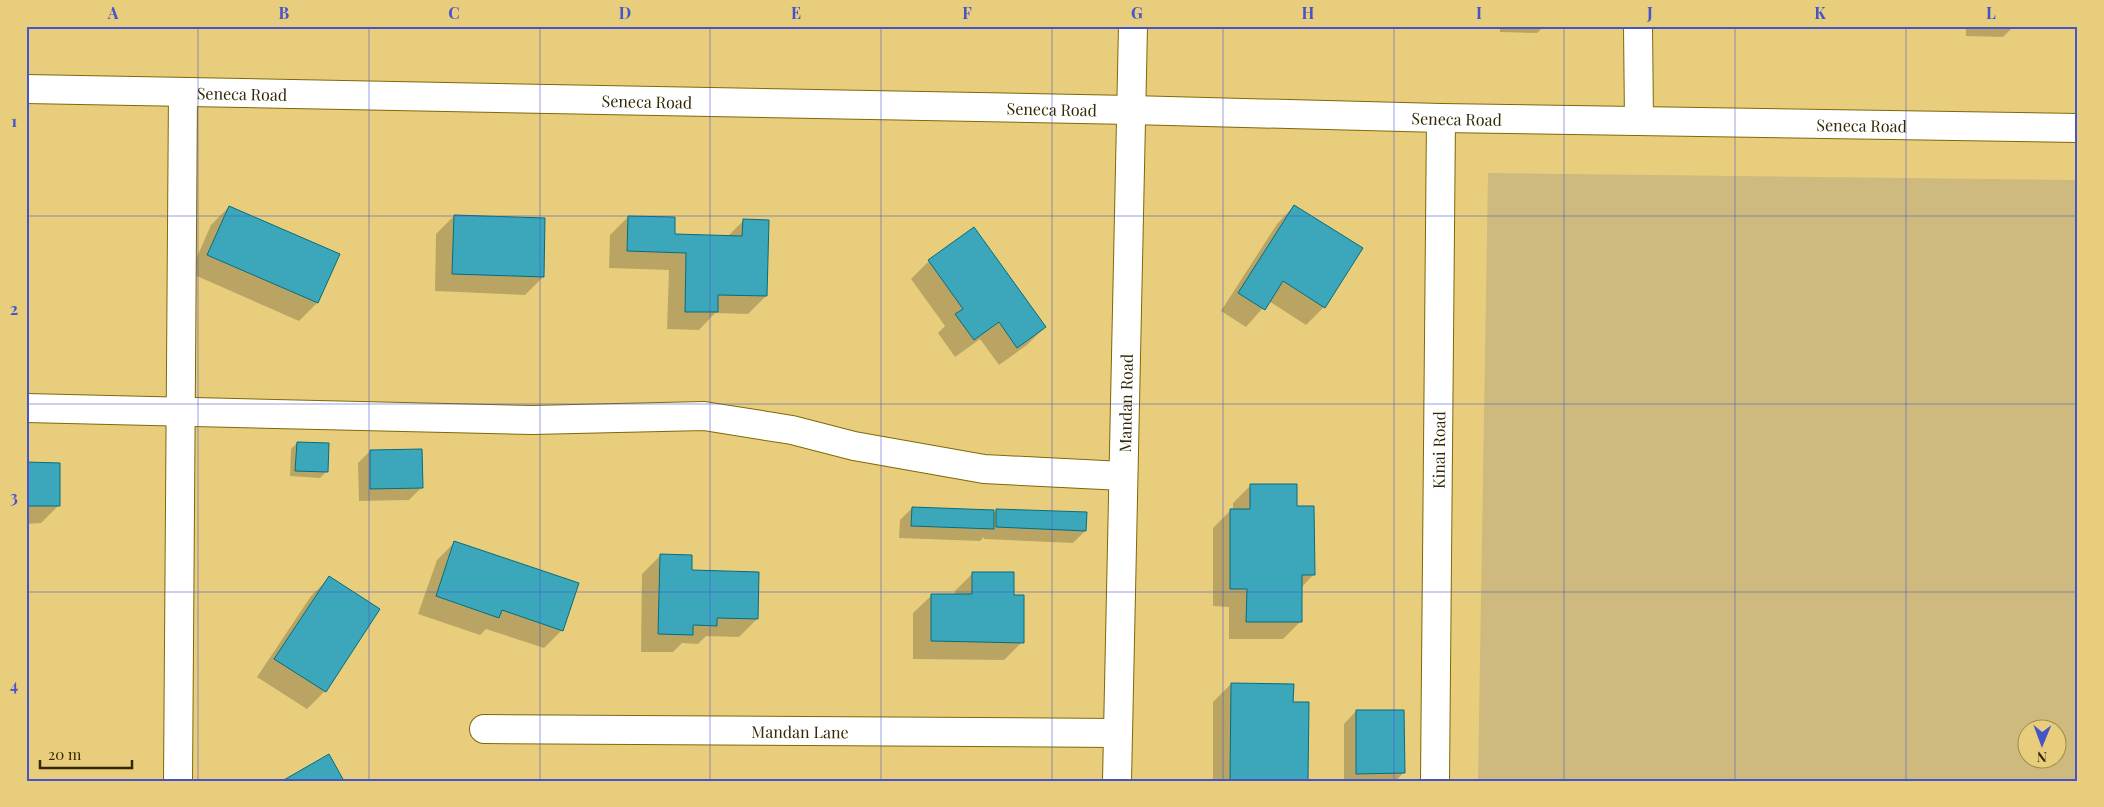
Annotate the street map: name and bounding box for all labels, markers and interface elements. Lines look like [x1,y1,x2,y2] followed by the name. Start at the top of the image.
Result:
[107,2,119,23] text: A
[279,2,290,23] text: B
[448,2,460,23] text: C
[619,2,631,23] text: D
[791,2,801,23] text: E
[962,2,972,23] text: F
[1131,2,1143,23] text: G
[1302,2,1315,23] text: H
[1476,2,1482,23] text: I
[1646,2,1653,23] text: J
[1814,2,1826,23] text: K
[1986,2,1996,23] text: L
[197,82,287,104] street label: Seneca Road
[602,89,692,112] street label: Seneca Road
[1006,97,1097,120] street label: Seneca Road
[1411,107,1502,129] street label: Seneca Road
[11,110,17,131] text: 1
[1816,113,1907,136] street label: Seneca Road
[10,298,18,319] text: 2
[1113,354,1137,453] street label: Mandan Road
[1427,411,1449,489] street label: Kinai Road
[10,486,18,507] text: 3
[10,674,18,695] text: 4
[751,720,849,742] street label: Mandan Lane
[2016,720,2066,770] north arrow
[40,737,132,769] scale bar
[48,744,82,764] text: 20 m
[2037,748,2047,767] text: N

